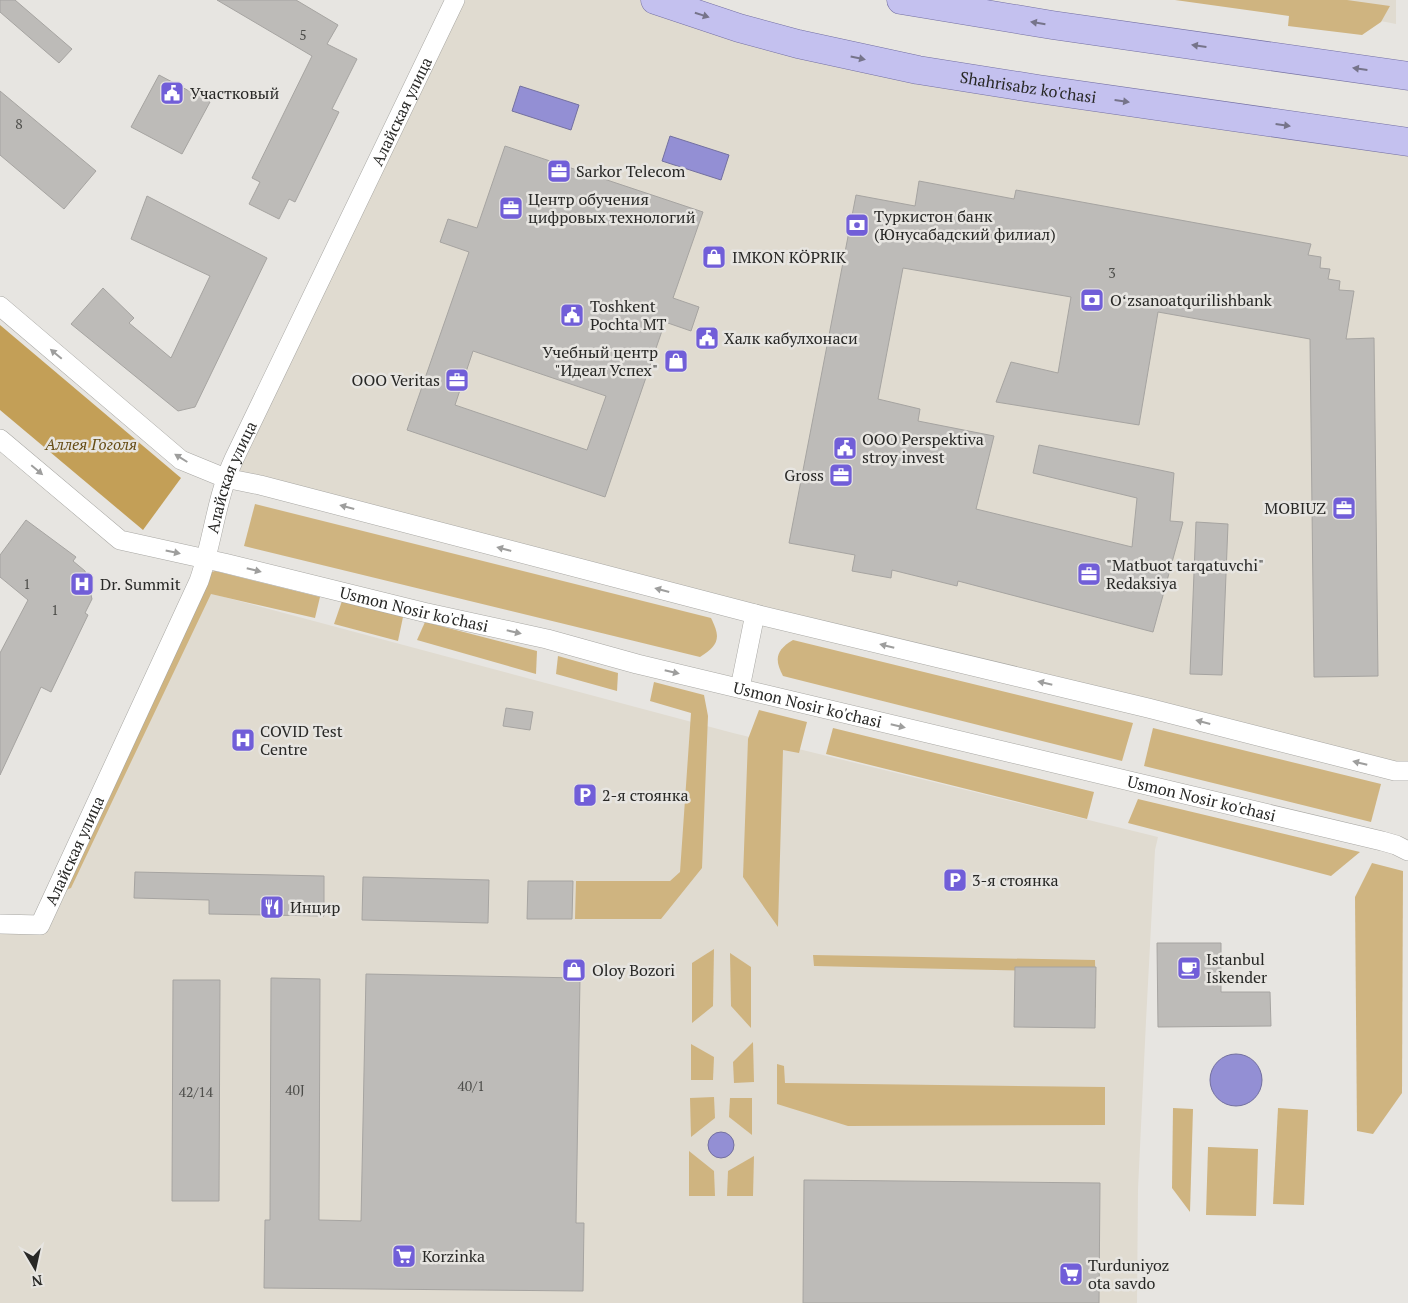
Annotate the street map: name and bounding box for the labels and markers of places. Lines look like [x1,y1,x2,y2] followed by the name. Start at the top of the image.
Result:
[159,80,185,106] public building icon: Участковый
[190,82,280,104] place label: Участковый
[546,158,572,184] office icon: Sarkor Telecom
[576,160,686,182] place label: Sarkor Telecom
[528,188,696,228] place label: Центр обучения цифровых технологий
[498,195,524,221] office icon: Центр обучения цифровых технологий
[874,205,1056,245] place label: Туркистон банк (Юнусабадский филиал)
[844,212,870,238] bank icon: Туркистон банк (Юнусабадский филиал)
[701,244,727,270] shop icon: IMKON KÖPRIK
[732,246,847,268] place label: IMKON KÖPRIK
[1079,287,1105,313] bank icon: Oʻzsanoatqurilishbank
[1110,289,1273,311] place label: Oʻzsanoatqurilishbank
[590,295,667,335] place label: Toshkent Pochta MT
[559,302,585,328] public building icon: Toshkent Pochta MT
[694,325,720,351] public building icon: Халк кабулхонаси
[724,327,858,349] place label: Халк кабулхонаси
[543,341,658,381] place label: Учебный центр "Идеал Успех"
[663,348,689,374] shop icon: Учебный центр "Идеал Успех"
[444,367,470,393] office icon: OOO Veritas
[352,369,440,391] place label: OOO Veritas
[862,428,984,468] place label: ООО Perspektiva stroy invest
[832,435,858,461] public building icon: ООО Perspektiva stroy invest
[828,462,854,488] office icon: Gross
[784,464,824,486] place label: Gross
[1331,495,1357,521] office icon: MOBIUZ
[1264,497,1326,519] place label: MOBIUZ
[1106,554,1264,594] place label: "Matbuot tarqatuvchi" Redaksiya
[1076,561,1102,587] office icon: "Matbuot tarqatuvchi" Redaksiya
[69,571,95,597] hospital icon: Dr. Summit
[100,573,181,595] place label: Dr. Summit
[260,720,343,760] place label: COVID Test Centre
[230,727,256,753] hospital icon: COVID Test Centre
[572,782,598,808] parking icon: 2-я стоянка
[602,784,689,806] place label: 2-я стоянка
[942,867,968,893] parking icon: 3-я стоянка
[972,869,1059,891] place label: 3-я стоянка
[259,894,285,920] restaurant icon: Инцир
[290,896,340,918] place label: Инцир
[1206,948,1268,988] place label: Istanbul Iskender
[1176,955,1202,981] cafe icon: Istanbul Iskender
[561,957,587,983] shop icon: Oloy Bozori
[592,959,675,981] place label: Oloy Bozori
[391,1243,417,1269] supermarket icon: Korzinka
[422,1245,485,1267] place label: Korzinka
[1088,1254,1169,1294] place label: Turduniyoz ota savdo
[1058,1261,1084,1287] supermarket icon: Turduniyoz ota savdo

